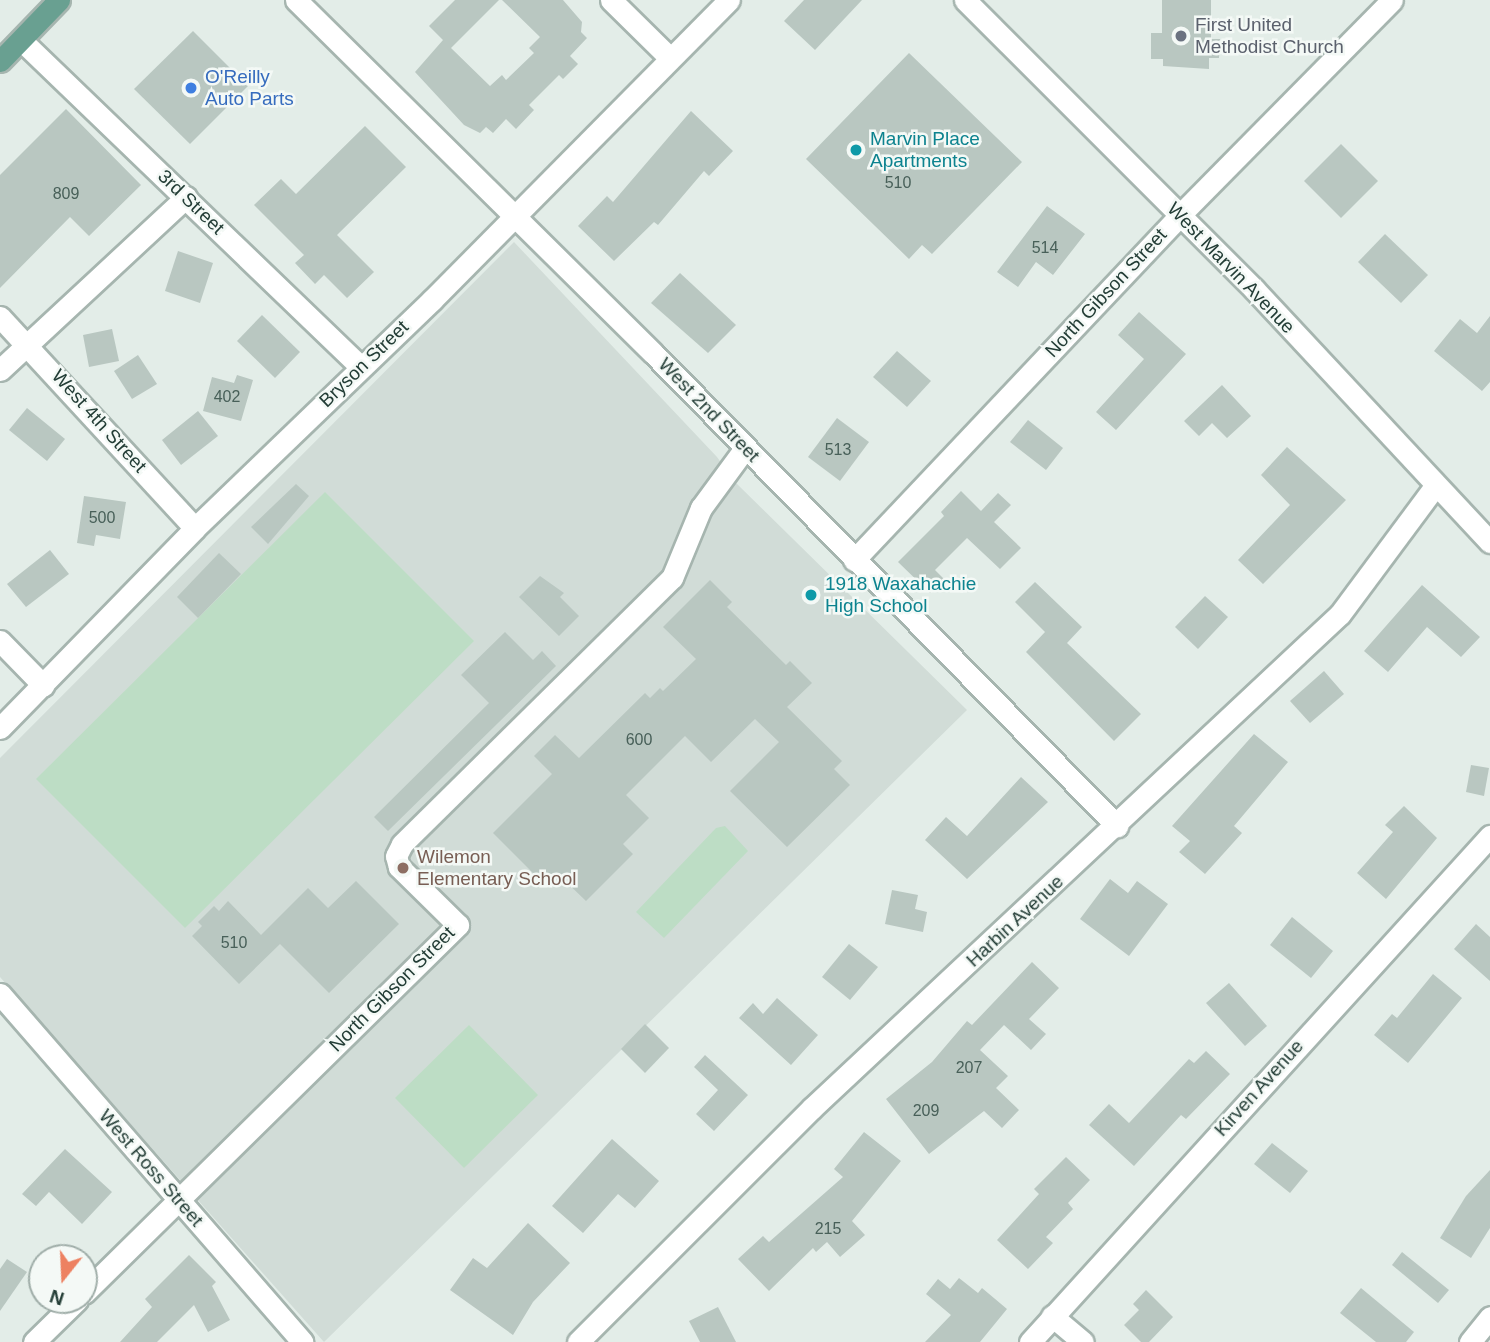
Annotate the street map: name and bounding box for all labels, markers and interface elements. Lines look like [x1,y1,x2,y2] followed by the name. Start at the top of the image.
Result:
[1195,14,1344,58] place label: First United Methodist Church
[1173,28,1189,44] marker: First United Methodist Church
[205,66,294,110] place label: O'Reilly Auto Parts
[183,80,199,96] marker: O'Reilly Auto Parts
[870,128,980,172] place label: Marvin Place Apartments
[848,142,864,158] marker: Marvin Place Apartments
[153,165,229,239] street label: 3rd Street
[885,173,911,193] house number: 510
[53,184,79,204] house number: 809
[1162,197,1300,339] street label: West Marvin Avenue
[1040,224,1172,362] street label: North Gibson Street
[1032,238,1058,258] house number: 514
[315,316,413,412] street label: Bryson Street
[654,353,764,467] street label: West 2nd Street
[47,365,151,477] street label: West 4th Street
[214,387,240,407] house number: 402
[825,440,851,460] house number: 513
[89,508,115,528] house number: 500
[825,573,976,617] place label: 1918 Waxahachie High School
[803,587,819,603] marker: 1918 Waxahachie High School
[626,730,652,750] house number: 600
[417,846,576,890] place label: Wilemon Elementary School
[395,860,411,876] marker: Wilemon Elementary School
[961,870,1069,972] street label: Harbin Avenue
[325,922,459,1056] street label: North Gibson Street
[221,933,247,953] house number: 510
[1209,1035,1309,1141] street label: Kirven Avenue
[956,1058,982,1078] house number: 207
[913,1101,939,1121] house number: 209
[94,1105,208,1231] street label: West Ross Street
[815,1219,841,1239] house number: 215
[28,1244,98,1314] north arrow
[47,1285,67,1310] text: N

